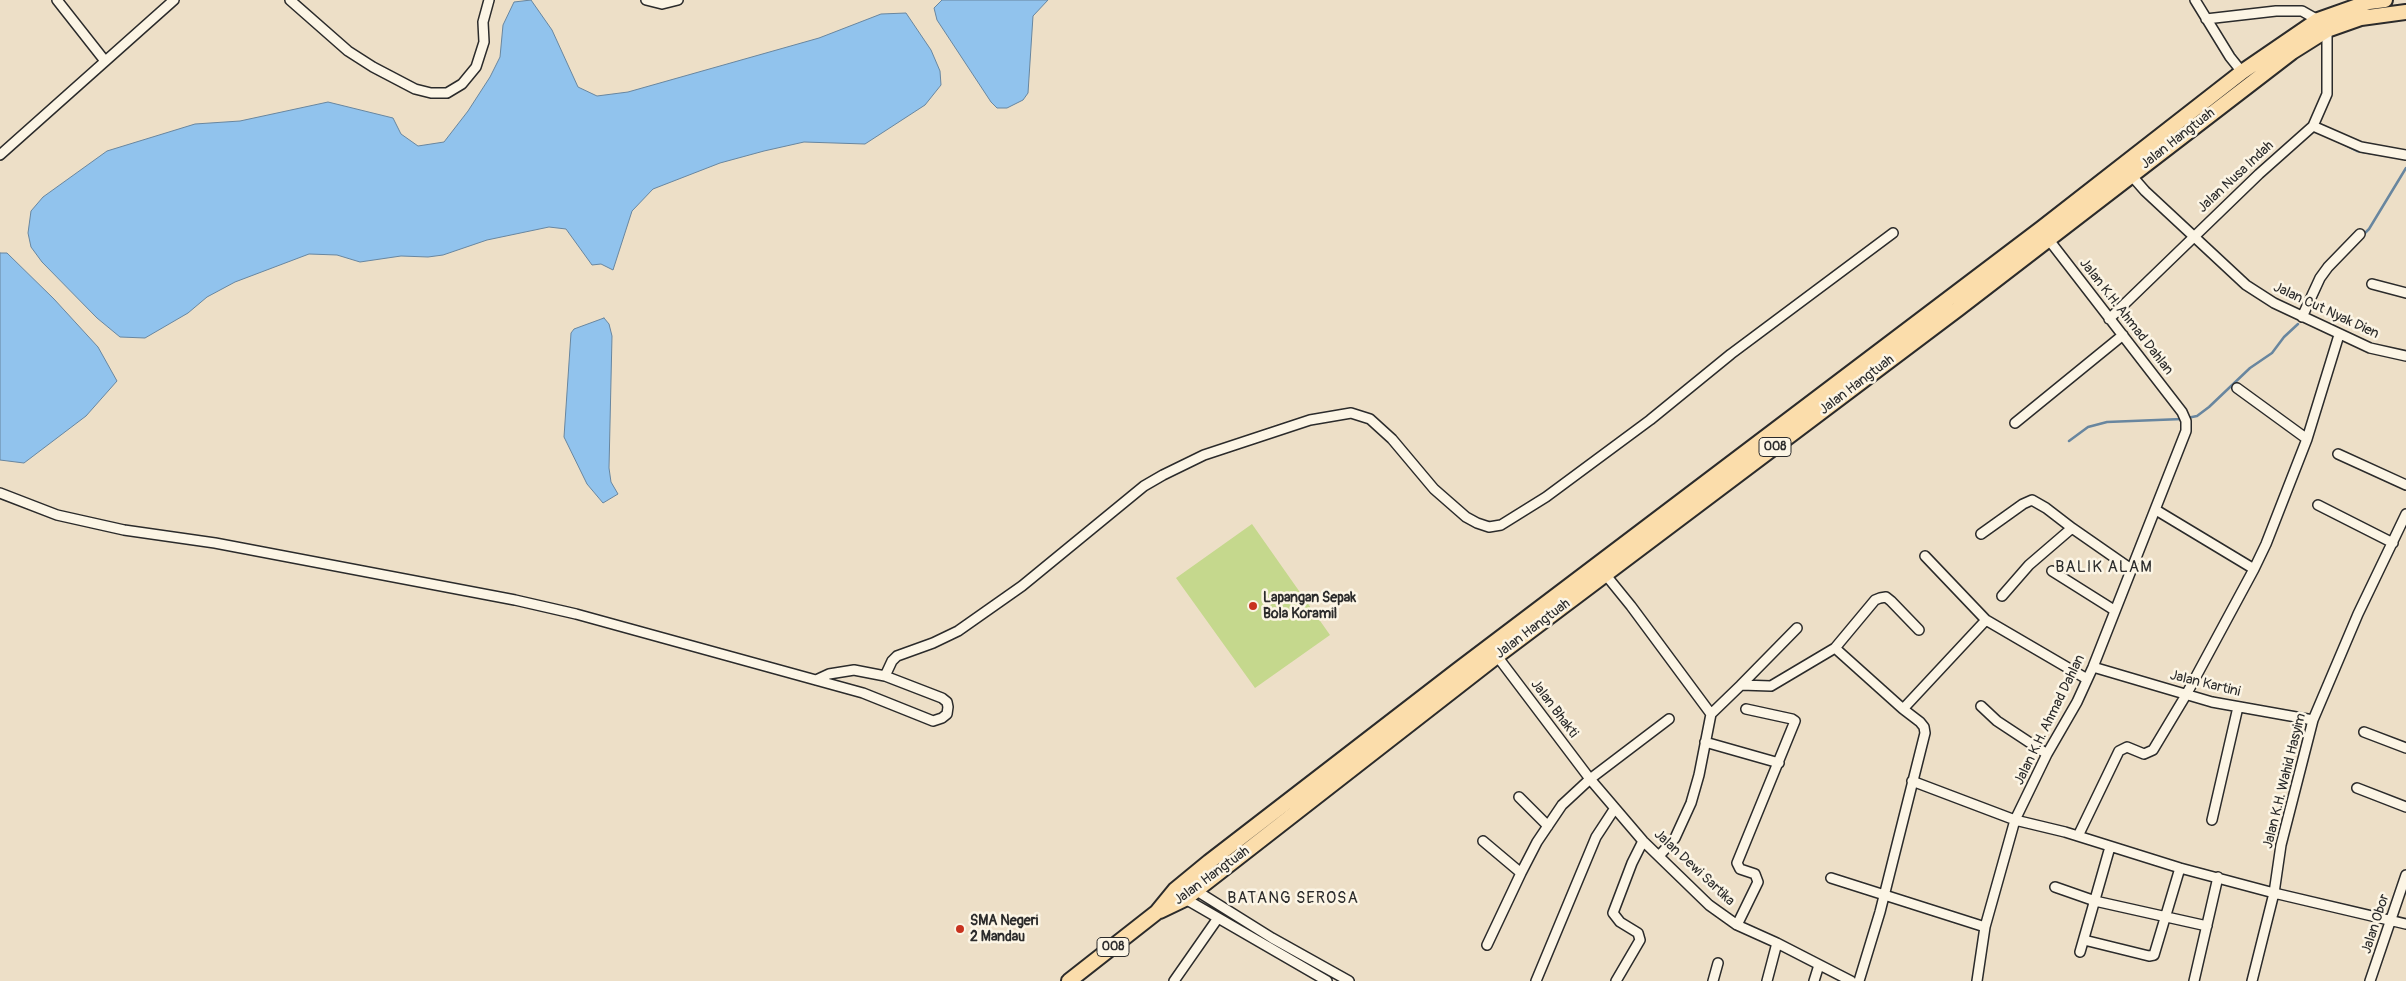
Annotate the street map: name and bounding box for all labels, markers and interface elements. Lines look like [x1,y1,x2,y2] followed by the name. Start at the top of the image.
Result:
[2138,105,2218,173] street label: Jalan Hangtuah
[2195,138,2277,216] street label: Jalan Nusa Indah
[2075,256,2177,378] street label: Jalan K.H. Ahmad Dahlan
[2271,279,2381,343] street label: Jalan Cut Nyak Dien
[1816,351,1898,419] street label: Jalan Hangtuah
[1759,438,1791,457] road number: 008
[2054,558,2154,578] district label: BALIK ALAM
[1263,590,1356,622] place label: Lapangan Sepak Bola Koramil
[1492,595,1574,663] street label: Jalan Hangtuah
[1247,600,1259,612] marker: Lapangan Sepak Bola Koramil
[2011,652,2089,788] street label: Jalan K.H. Ahmad Dahlan
[2168,667,2242,701] street label: Jalan Kartini
[1527,677,1581,741] street label: Jalan Bhakti
[2260,712,2310,850] street label: Jalan K.H. Wahid Hasyim
[1650,826,1738,910] street label: Jalan Dewi Sartika
[1171,843,1253,909] street label: Jalan Hangtuah
[1226,889,1360,909] district label: BATANG SEROSA
[2358,892,2394,956] street label: Jalan Obor
[970,913,1038,946] place label: SMA Negeri 2 Mandau
[954,923,966,935] marker: SMA Negeri 2 Mandau
[1097,938,1129,956] road number: 008

